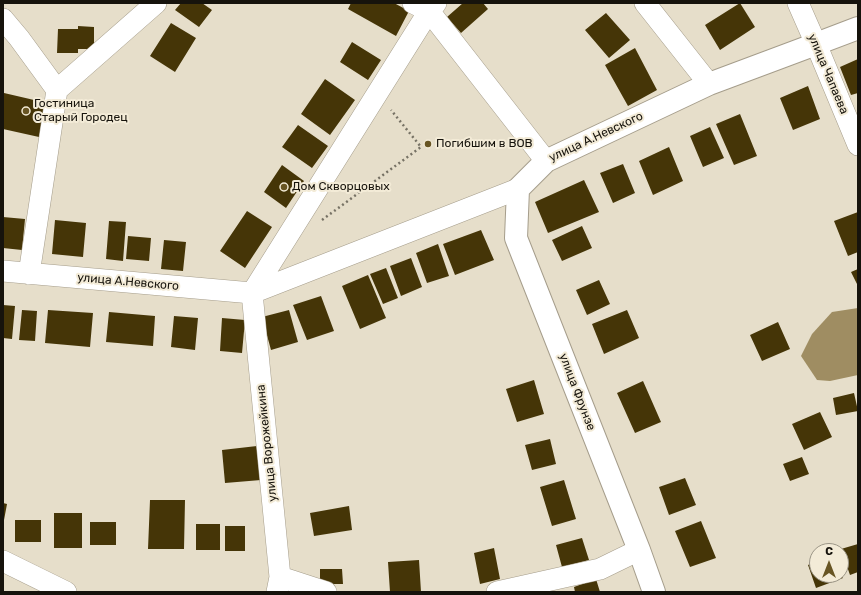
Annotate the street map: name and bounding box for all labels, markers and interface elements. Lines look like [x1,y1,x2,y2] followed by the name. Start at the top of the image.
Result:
[805,32,851,116] street label: улица Чапаева
[34,97,128,125] place label: Гостиница Старый Городец
[21,106,31,116] marker: Гостиница Старый Городец
[547,109,645,165] street label: улица А.Невского
[436,137,533,151] place label: Погибшим в ВОВ
[423,139,433,149] marker: Погибшим в ВОВ
[292,180,390,194] place label: Дом Скворцовых
[279,182,289,192] marker: Дом Скворцовых
[77,270,179,294] street label: улица А.Невского
[556,351,598,433] street label: улица Фрунзе
[254,384,280,502] street label: улица Ворожейкина
[809,543,849,583] north arrow
[825,545,833,558] text: С

